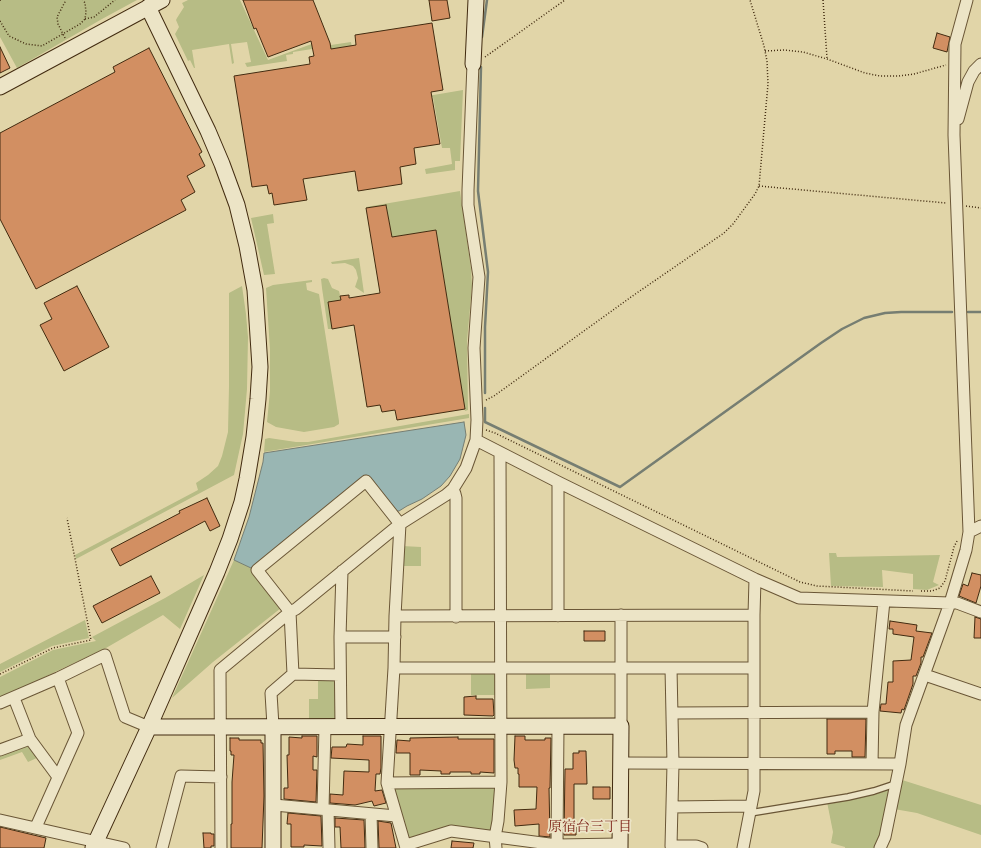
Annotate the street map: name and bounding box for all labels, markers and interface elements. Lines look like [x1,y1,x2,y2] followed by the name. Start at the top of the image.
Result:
[548,820,632,836] district label: 原宿台三丁目

